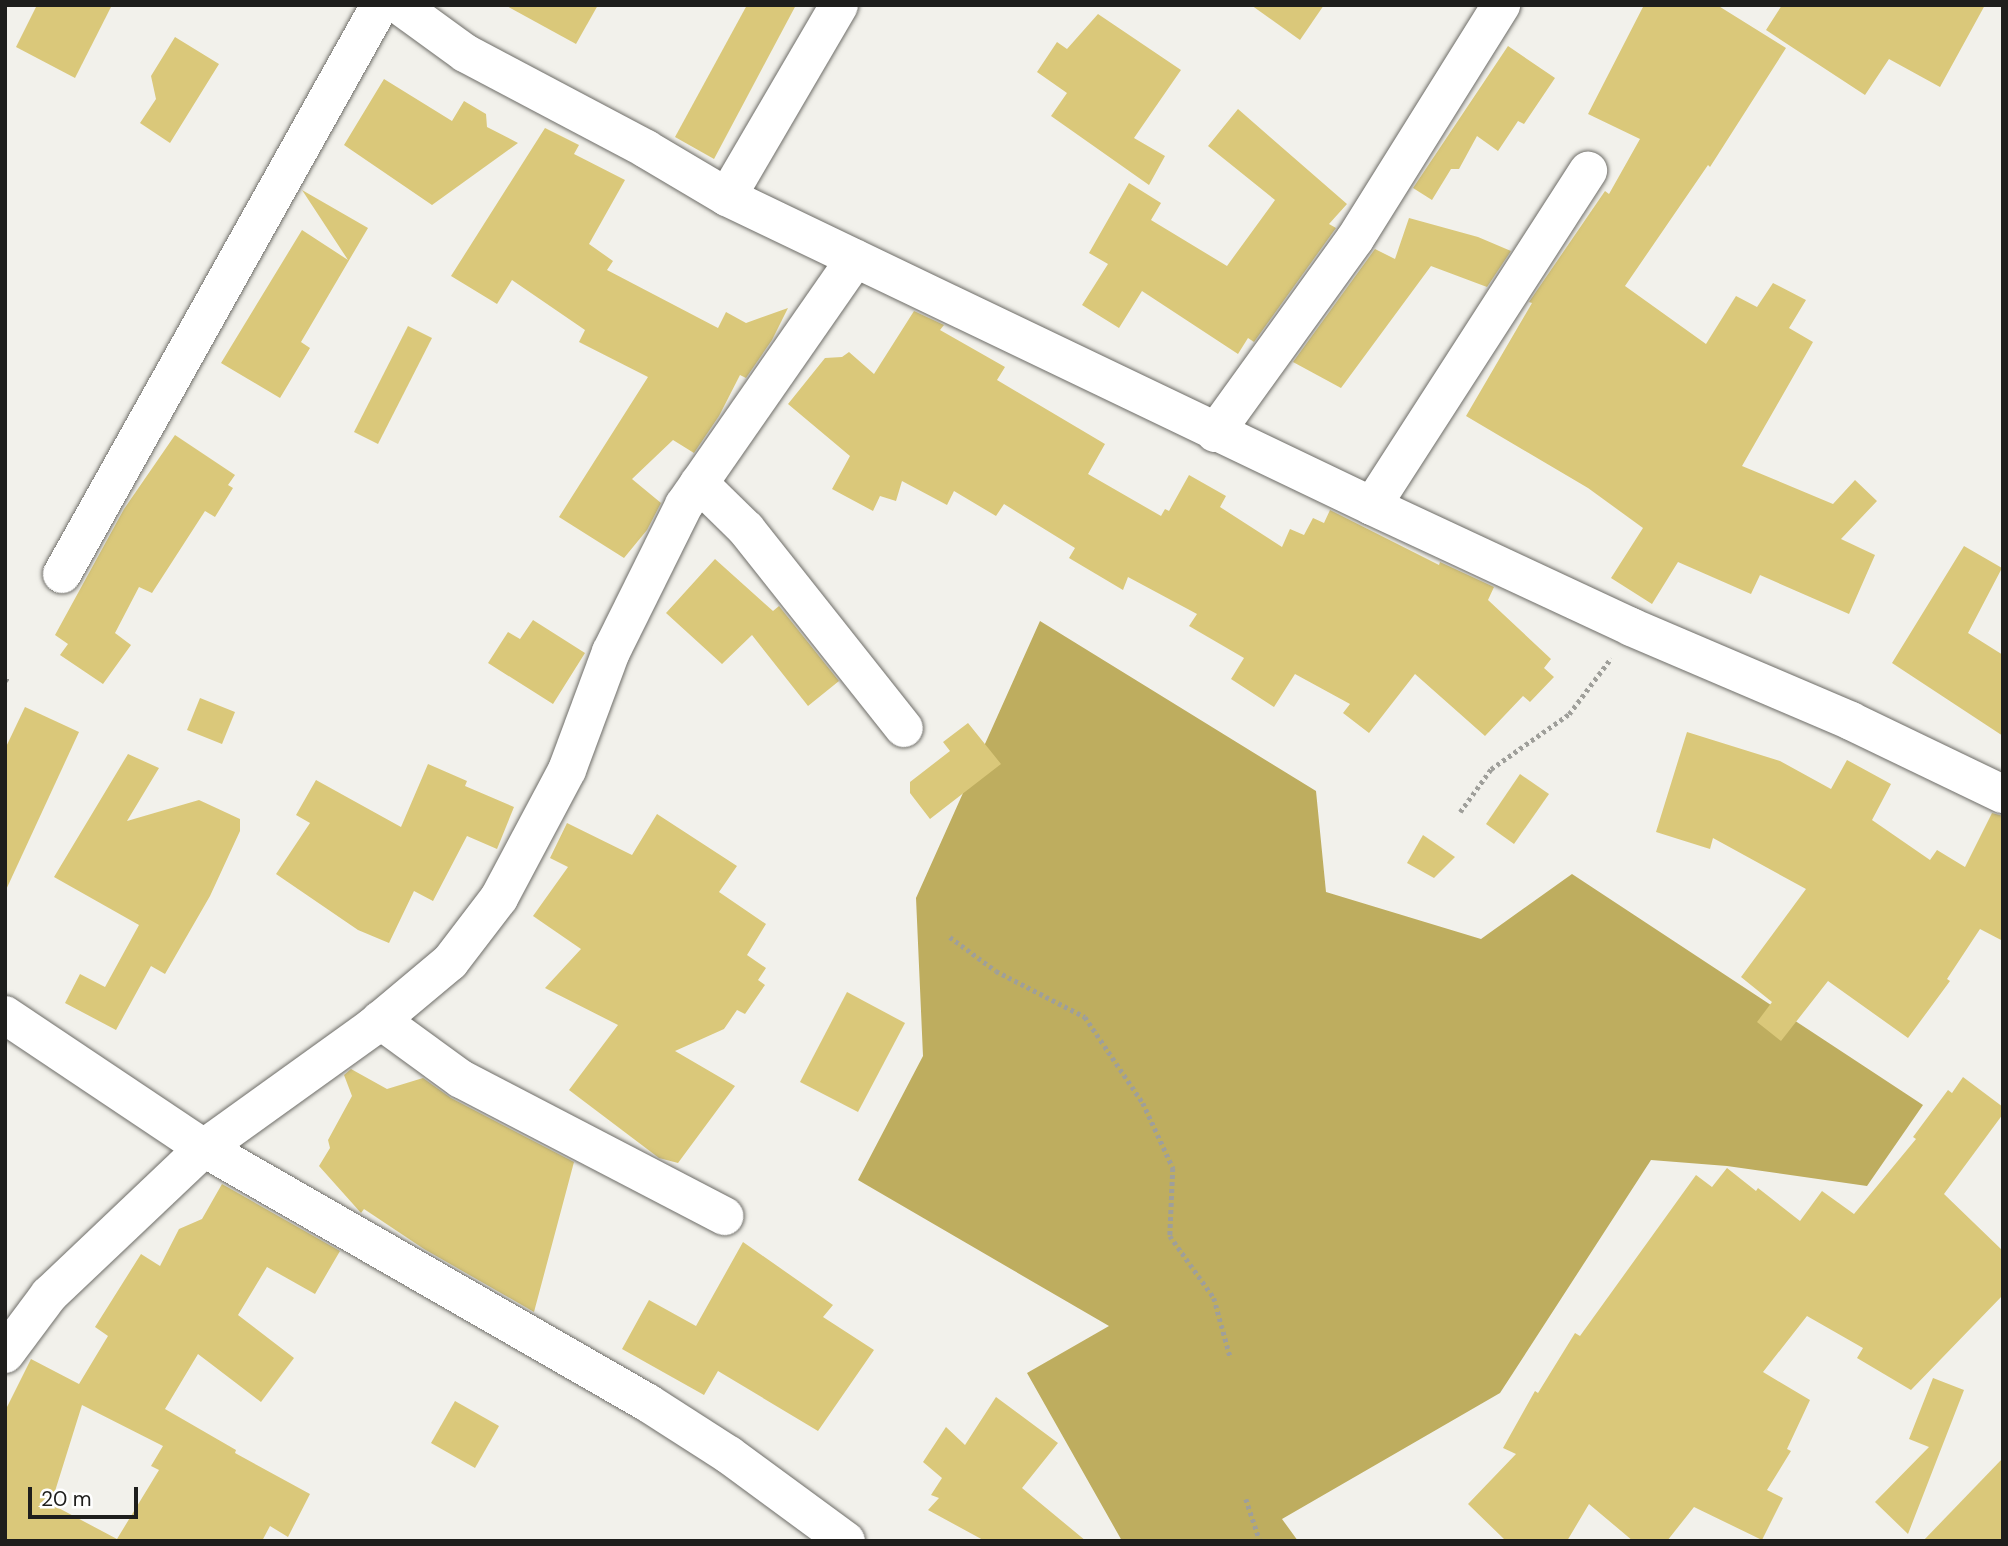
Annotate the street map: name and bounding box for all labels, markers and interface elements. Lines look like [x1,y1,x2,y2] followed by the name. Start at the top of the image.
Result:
[32,1472,142,1516] scale bar
[41,1485,92,1513] text: 20 m

